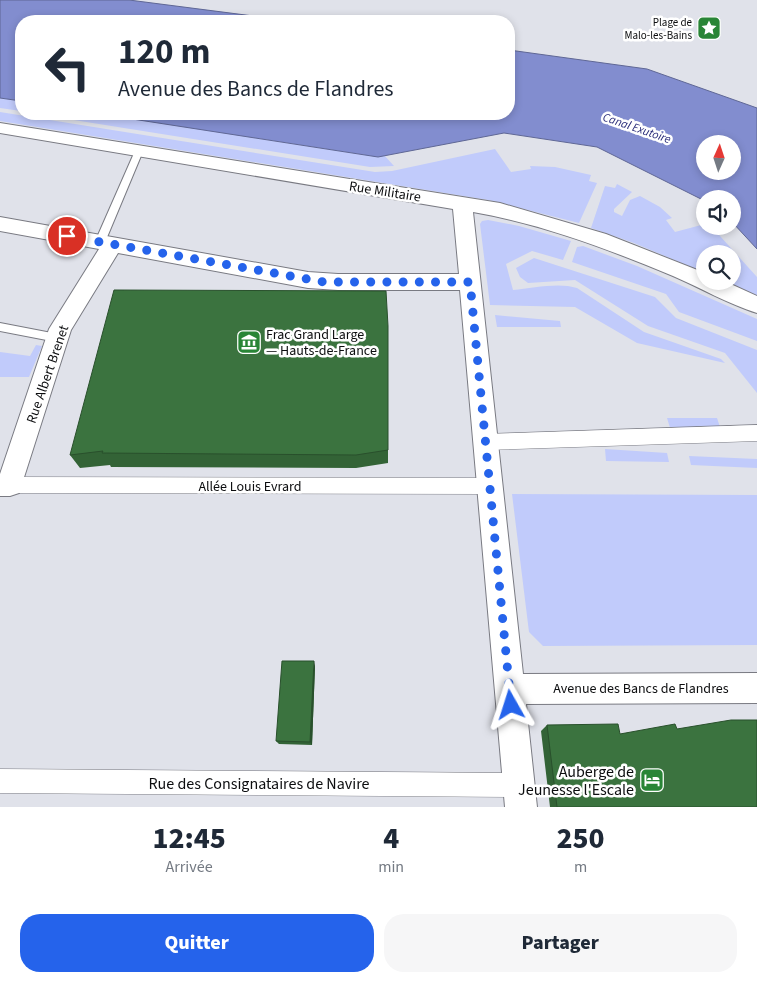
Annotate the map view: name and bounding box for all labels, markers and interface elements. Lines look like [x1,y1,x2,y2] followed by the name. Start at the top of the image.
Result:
[624,15,693,43] place label: Plage de Malo-les-Bains
[696,15,722,41] place icon: Plage de Malo-les-Bains
[118,27,210,77] text: 120 m
[35,35,100,100] icon: left
[118,73,394,105] text: Avenue des Bancs de Flandres
[600,109,673,148] water label: Canal Exutoire
[696,135,741,180] north arrow
[696,135,741,290] map controls
[347,176,422,208] street label: Rue Militaire
[696,190,741,235] button: sound
[46,215,88,257] pin
[53,222,81,250] icon: arrive
[696,245,741,290] button: search
[22,322,74,426] street label: Rue Albert Brenet
[266,325,377,361] place label: Frac Grand Large — Hauts-de-France
[236,329,262,355] museum icon: Frac Grand Large — Hauts-de-France
[198,477,302,497] street label: Allée Louis Evrard
[484,678,536,730] position arrow
[553,679,729,699] street label: Avenue des Bancs de Flandres
[518,761,634,801] place label: Auberge de Jeunesse l'Escale
[639,767,665,793] hotel icon: Auberge de Jeunesse l'Escale
[149,773,370,795] street label: Rue des Consignataires de Navire
[152,817,226,860] text: 12:45
[383,817,399,860] text: 4
[557,817,605,860] text: 250
[166,856,213,878] text: Arrivée
[378,856,404,878] text: min
[574,856,587,878] text: m
[20,914,374,972] button: Quitter
[384,914,737,972] button: Partager

